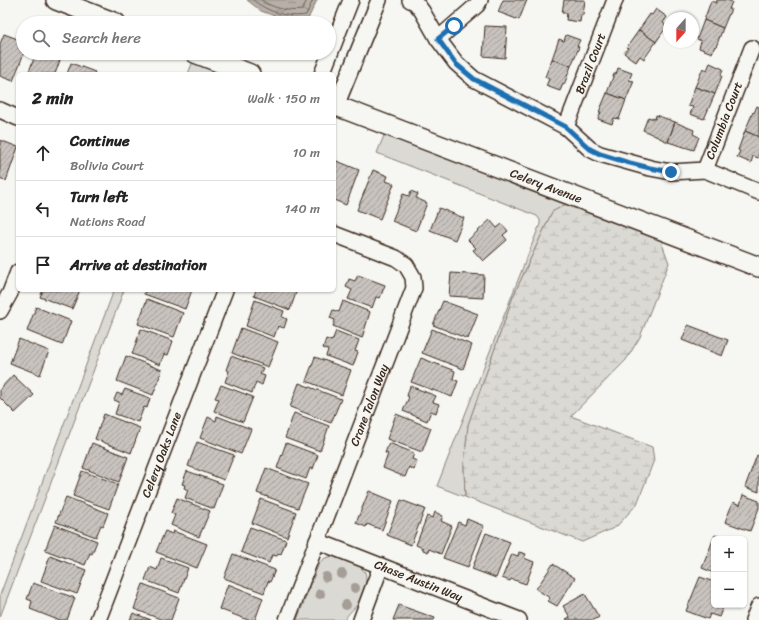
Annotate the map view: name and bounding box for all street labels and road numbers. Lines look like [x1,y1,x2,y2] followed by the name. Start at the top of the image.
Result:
[569,30,612,97] street label: Brazil Court
[699,78,749,163] street label: Columbia Court
[507,162,585,210] street label: Celery Avenue
[343,360,395,450] street label: Crane Talon Way
[135,409,188,501] street label: Celery Oaks Lane
[371,553,467,608] street label: Chase Austin Way

